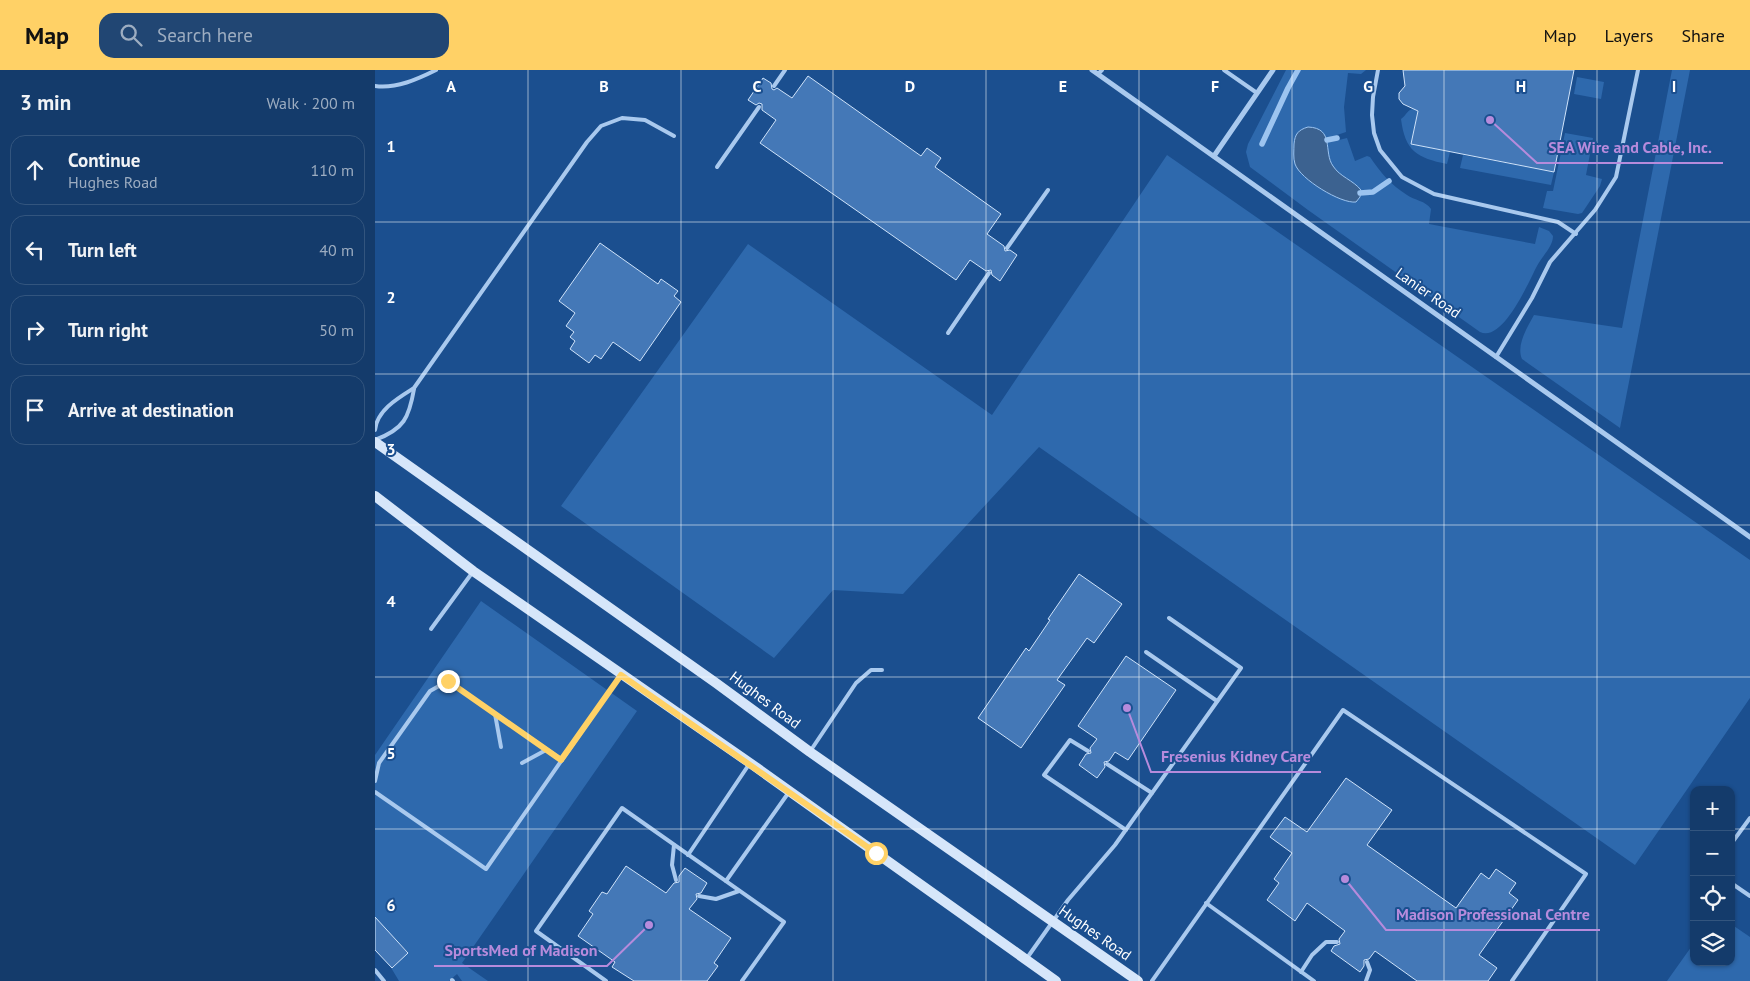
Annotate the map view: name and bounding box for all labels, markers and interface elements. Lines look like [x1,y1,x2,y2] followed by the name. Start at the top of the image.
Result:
[99,13,449,58] search box
[25,20,69,51] text: Map
[117,21,145,49] icon: search
[157,23,253,47] text: Search here
[1544,24,1576,47] text: Map
[1604,24,1653,47] text: Layers
[1681,24,1725,47] text: Share
[446,76,456,96] text: A
[599,76,609,96] text: B
[753,76,762,96] text: C
[905,76,915,96] text: D
[1059,76,1067,96] text: E
[1211,76,1219,96] text: F
[1363,76,1373,96] text: G
[1516,76,1526,96] text: H
[1672,76,1676,96] text: I
[20,89,71,116] text: 3 min
[266,93,355,113] text: Walk · 200 m
[1537,132,1723,163] callout: SEA Wire and Cable, Inc.
[386,136,396,156] text: 1
[1548,137,1712,157] text: SEA Wire and Cable, Inc.
[68,148,140,172] text: Continue
[21,156,49,184] icon: ahead
[311,160,354,180] text: 110 m
[68,172,158,192] text: Hughes Road
[21,236,49,264] icon: left
[68,238,137,262] text: Turn left
[319,240,354,260] text: 40 m
[1392,263,1465,322] street label: Lanier Road
[386,287,396,307] text: 2
[21,316,49,344] icon: right
[68,318,148,342] text: Turn right
[319,320,354,340] text: 50 m
[21,396,49,424] icon: arrive
[68,398,234,422] text: Arrive at destination
[386,439,396,459] text: 3
[386,591,396,611] text: 4
[726,667,805,733] street label: Hughes Road
[437,670,460,693] route end
[1151,741,1321,772] callout: Fresenius Kidney Care
[386,743,396,763] text: 5
[1161,746,1311,766] text: Fresenius Kidney Care
[1690,786,1735,966] map controls
[1690,786,1735,831] button: +
[1690,831,1735,876] button: −
[865,842,888,865] route start
[1690,876,1735,921] button: locate
[386,895,396,915] text: 6
[1386,899,1600,930] callout: Madison Professional Centre
[1055,901,1135,964] street label: Hughes Road
[1396,904,1590,924] text: Madison Professional Centre
[1690,921,1735,966] button: layers
[434,935,607,966] callout: SportsMed of Madison
[444,940,598,960] text: SportsMed of Madison

